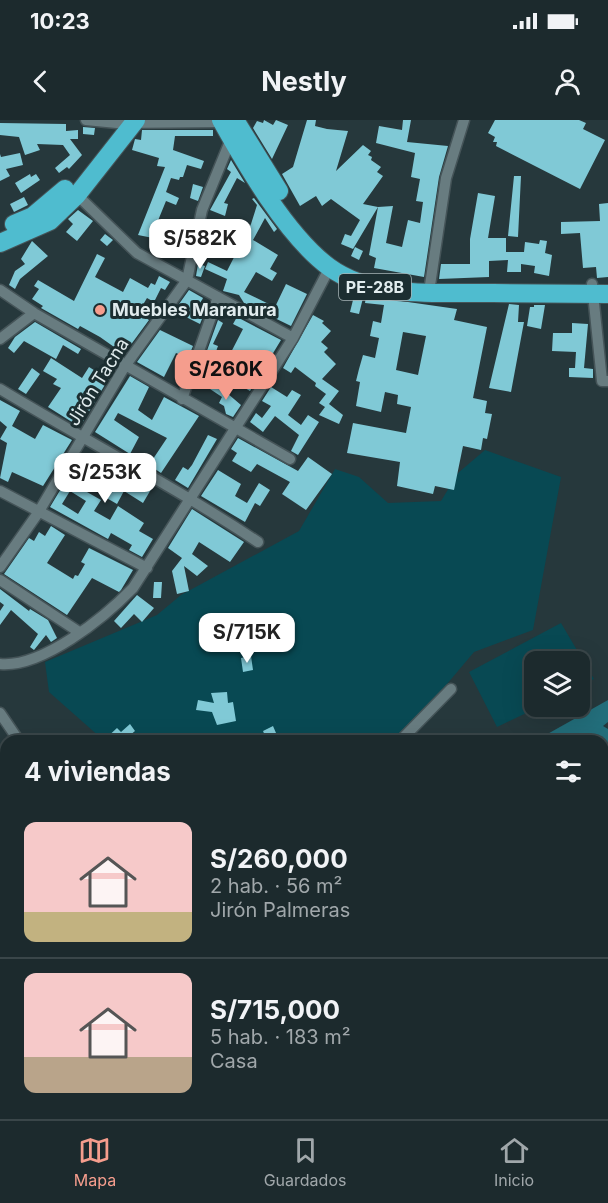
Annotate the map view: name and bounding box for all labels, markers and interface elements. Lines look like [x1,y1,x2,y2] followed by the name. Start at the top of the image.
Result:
[30,8,90,34] text: 10:23
[24,65,57,98] icon: back
[261,65,347,98] text: Nestly
[551,65,584,98] icon: person
[151,219,249,270] pin: S/582K
[163,226,237,250] text: S/582K
[339,274,411,300] road number: PE-28B
[112,299,277,320] place label: Muebles Maranura
[93,303,107,317] marker: Muebles Maranura
[62,334,133,429] street label: Jirón Tacna
[177,350,275,401] pin: S/260K
[189,357,263,381] text: S/260K
[56,453,154,504] pin: S/253K
[68,460,142,484] text: S/253K
[198,613,296,664] pin: S/715K
[213,620,281,644] text: S/715K
[524,651,590,717] map controls
[524,651,590,717] button: layers
[552,755,585,788] icon: filters
[24,756,171,787] text: 4 viviendas
[210,843,348,874] text: S/260,000
[72,846,144,918] icon: home
[210,874,342,898] text: 2 hab. · 56 m²
[210,898,350,922] text: Jirón Palmeras
[210,994,340,1025] text: S/715,000
[72,997,144,1069] icon: home
[210,1025,351,1049] text: 5 hab. · 183 m²
[210,1049,258,1073] text: Casa
[74,1134,116,1190] tab: Mapa
[264,1134,346,1190] tab: Guardados
[494,1134,534,1190] tab: Inicio

